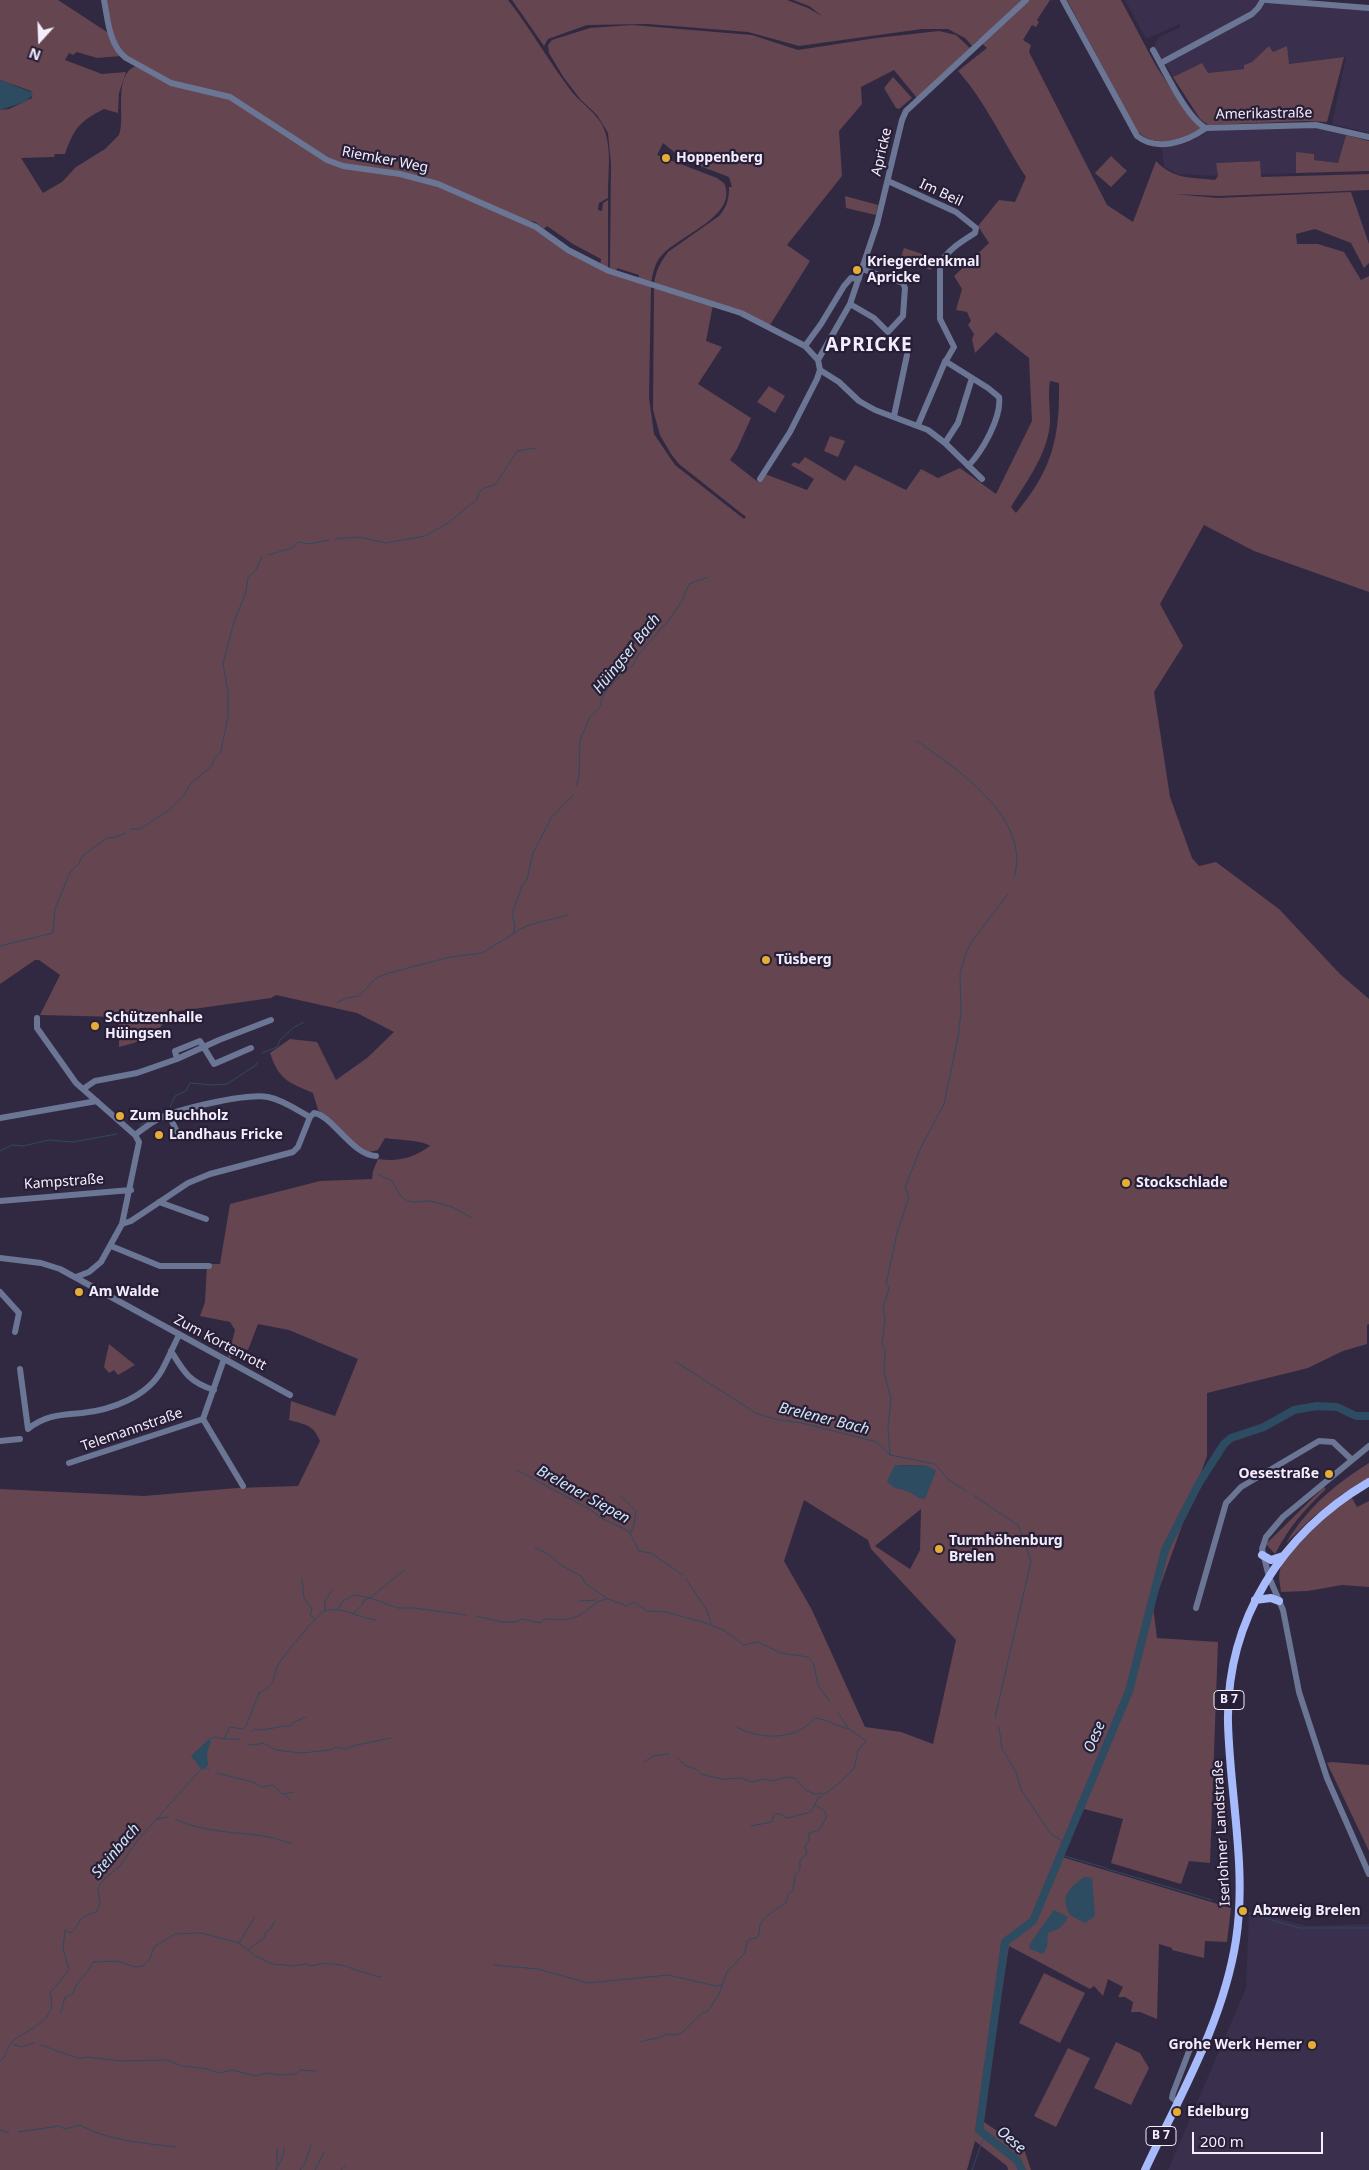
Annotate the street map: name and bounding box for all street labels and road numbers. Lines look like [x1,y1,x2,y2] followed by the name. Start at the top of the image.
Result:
[1216,105,1312,123] street label: Amerikastraße
[868,126,896,178] street label: Apricke
[341,143,429,177] street label: Riemker Weg
[917,176,965,210] street label: Im Beil
[23,1171,105,1193] street label: Kampstraße
[171,1312,269,1374] street label: Zum Kortenrott
[79,1405,185,1455] street label: Telemannstraße
[1214,1690,1244,1710] road number: B 7
[1210,1760,1234,1906] street label: Iserlohner Landstraße
[1146,2126,1176,2146] road number: B 7

